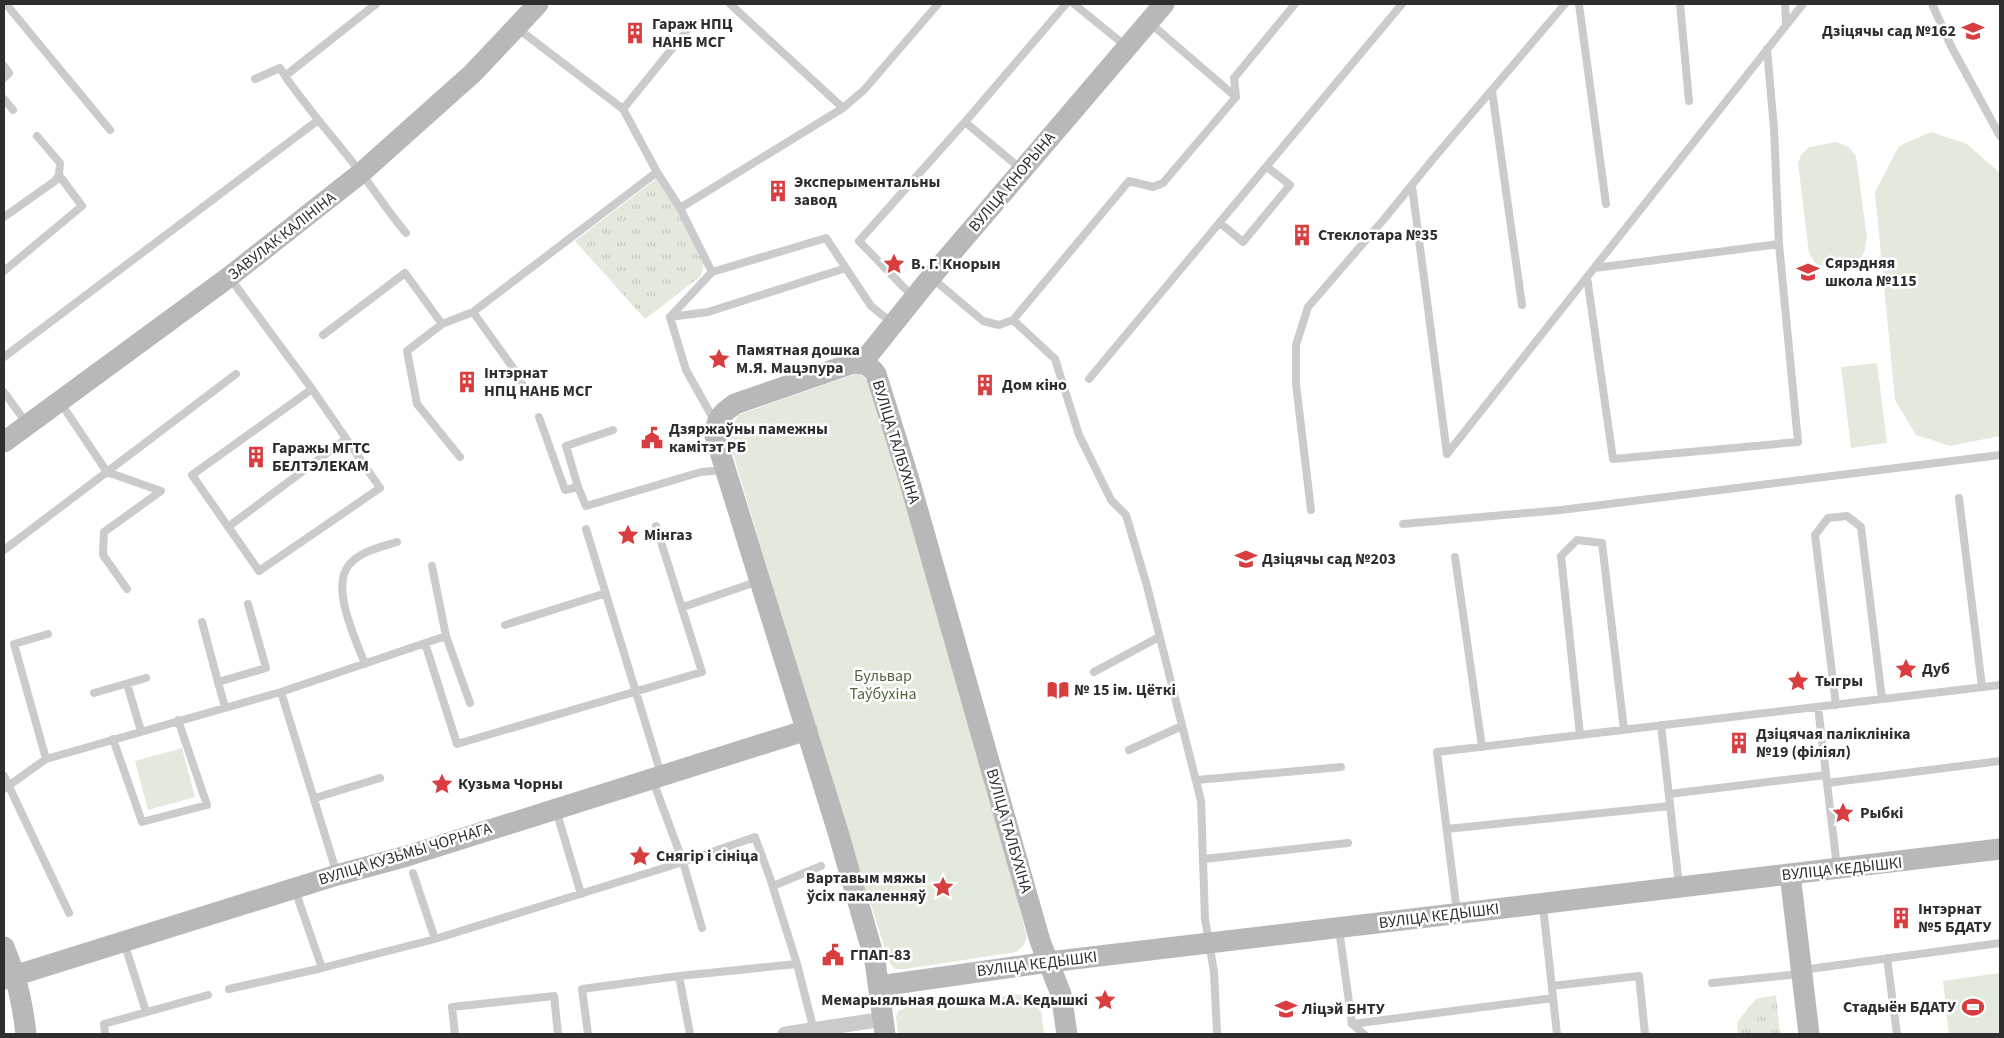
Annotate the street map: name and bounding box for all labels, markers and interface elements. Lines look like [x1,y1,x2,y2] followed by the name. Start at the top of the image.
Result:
[652,13,733,53] place label: Гараж НПЦ НАНБ МСГ
[1960,18,1986,44] school or university icon: Дзіцячы сад №162
[622,20,648,46] building icon: Гараж НПЦ НАНБ МСГ
[1822,20,1956,42] place label: Дзіцячы сад №162
[964,127,1061,237] street label: ВУЛІЦА КНОРЫНА
[794,171,940,211] place label: Эксперыментальны завод
[765,178,791,204] building icon: Эксперыментальны завод
[223,187,341,285] street label: ЗАВУЛАК КАЛІНІНА
[1289,222,1315,248] building icon: Стеклотара №35
[1318,224,1438,246] place label: Стеклотара №35
[881,251,907,277] place icon: В. Г. Кнорын
[1825,252,1917,292] place label: Сярэдняя школа №115
[911,253,1001,275] place label: В. Г. Кнорын
[1795,259,1821,285] school or university icon: Сярэдняя школа №115
[736,339,860,379] place label: Памятная дошка М.Я. Мацэпура
[706,346,732,372] place icon: Памятная дошка М.Я. Мацэпура
[484,362,593,402] place label: Інтэрнат НПЦ НАНБ МСГ
[454,369,480,395] building icon: Інтэрнат НПЦ НАНБ МСГ
[972,372,998,398] building icon: Дом кіно
[1002,374,1067,396] place label: Дом кіно
[867,377,925,507] street label: ВУЛІЦА ТАЛБУХІНА
[669,418,828,458] place label: Дзяржаўны памежны камітэт РБ
[639,425,665,451] public building icon: Дзяржаўны памежны камітэт РБ
[272,437,370,477] place label: Гаражы МГТС БЕЛТЭЛЕКАМ
[243,444,269,470] building icon: Гаражы МГТС БЕЛТЭЛЕКАМ
[615,522,641,548] place icon: Мінгаз
[644,524,693,546] place label: Мінгаз
[1233,546,1259,572] school or university icon: Дзіцячы сад №203
[1262,548,1396,570] place label: Дзіцячы сад №203
[1893,656,1919,682] place icon: Дуб
[1922,658,1950,680] place label: Дуб
[850,665,916,705] park label: Бульвар Таўбухіна
[1785,668,1811,694] place icon: Тыгры
[1815,670,1863,692] place label: Тыгры
[1045,677,1071,703] library icon: № 15 ім. Цёткі
[1074,679,1176,701] place label: № 15 ім. Цёткі
[1756,723,1910,763] place label: Дзіцячая паліклініка №19 (філіял)
[1726,730,1752,756] building icon: Дзіцячая паліклініка №19 (філіял)
[981,766,1037,896] street label: ВУЛІЦА ТАЛБУХІНА
[429,771,455,797] place icon: Кузьма Чорны
[458,773,563,795] place label: Кузьма Чорны
[1830,800,1856,826] place icon: Рыбкі
[1860,802,1904,824] place label: Рыбкі
[316,817,495,891] street label: ВУЛІЦА КУЗЬМЫ ЧОРНАГА
[627,843,653,869] place icon: Снягір і сініца
[656,845,758,867] place label: Снягір і сініца
[1781,852,1903,886] street label: ВУЛІЦА КЕДЫШКІ
[806,867,927,907] place label: Вартавым мяжы ўсіх пакаленняў
[930,874,956,900] place icon: Вартавым мяжы ўсіх пакаленняў
[1378,898,1500,934] street label: ВУЛІЦА КЕДЫШКІ
[1918,898,1991,938] place label: Інтэрнат №5 БДАТУ
[1888,905,1914,931] building icon: Інтэрнат №5 БДАТУ
[820,942,846,968] public building icon: ГПАП-83
[850,944,911,966] place label: ГПАП-83
[976,946,1098,982] street label: ВУЛІЦА КЕДЫШКІ
[1092,987,1118,1013] place icon: Мемарыяльная дошка М.А. Кедышкі
[821,989,1088,1011] place label: Мемарыяльная дошка М.А. Кедышкі
[1960,994,1986,1020] sports icon: Стадыён БДАТУ
[1273,996,1299,1022] school or university icon: Ліцэй БНТУ
[1843,996,1956,1018] place label: Стадыён БДАТУ
[1301,998,1385,1020] place label: Ліцэй БНТУ

